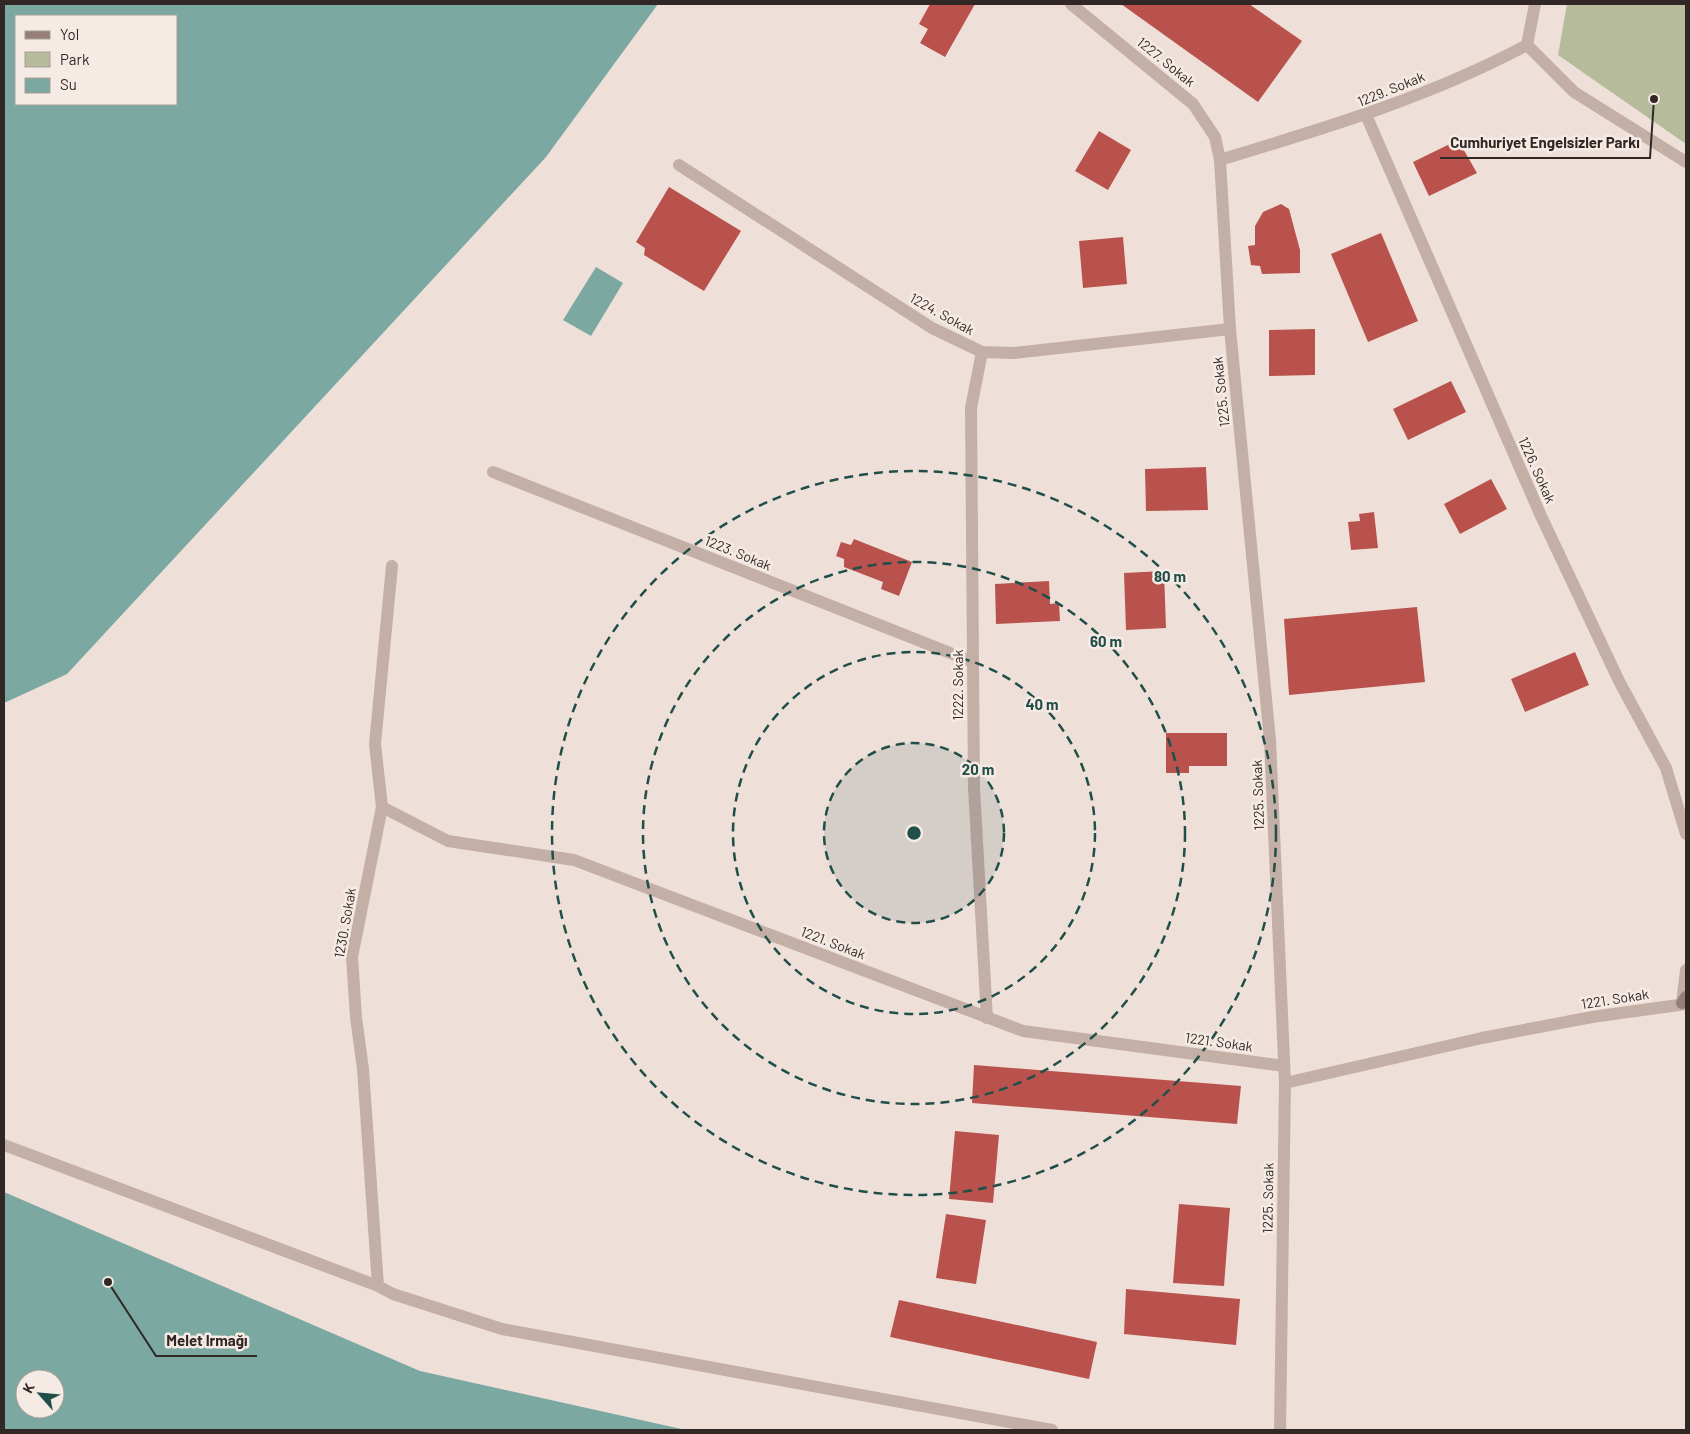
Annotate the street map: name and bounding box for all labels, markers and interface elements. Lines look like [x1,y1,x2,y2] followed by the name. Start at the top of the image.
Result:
[15,15,178,105] legend
[60,25,79,43] text: Yol
[1134,33,1199,90] street label: 1227. Sokak
[60,50,90,68] text: Park
[1355,67,1427,110] street label: 1229. Sokak
[60,75,77,93] text: Su
[1440,128,1650,158] callout: Cumhuriyet Engelsizler Parkı
[1450,133,1640,151] text: Cumhuriyet Engelsizler Parkı
[907,289,977,338] street label: 1224. Sokak
[1208,356,1233,428] street label: 1225. Sokak
[1515,434,1560,506] street label: 1226. Sokak
[702,531,774,574] street label: 1223. Sokak
[1154,567,1186,585] text: 80 m
[1090,632,1122,650] text: 60 m
[949,650,966,720] street label: 1222. Sokak
[1025,695,1059,713] text: 40 m
[1248,759,1267,831] street label: 1225. Sokak
[962,760,994,778] text: 20 m
[905,824,923,842] centre of rings
[330,886,359,959] street label: 1230. Sokak
[798,922,868,963] street label: 1221. Sokak
[1580,985,1650,1012] street label: 1221. Sokak
[1184,1028,1254,1055] street label: 1221. Sokak
[1258,1163,1277,1233] street label: 1225. Sokak
[156,1326,257,1356] callout: Melet Irmağı
[166,1331,248,1349] text: Melet Irmağı
[15,1369,65,1419] north arrow
[18,1380,38,1396] text: K

